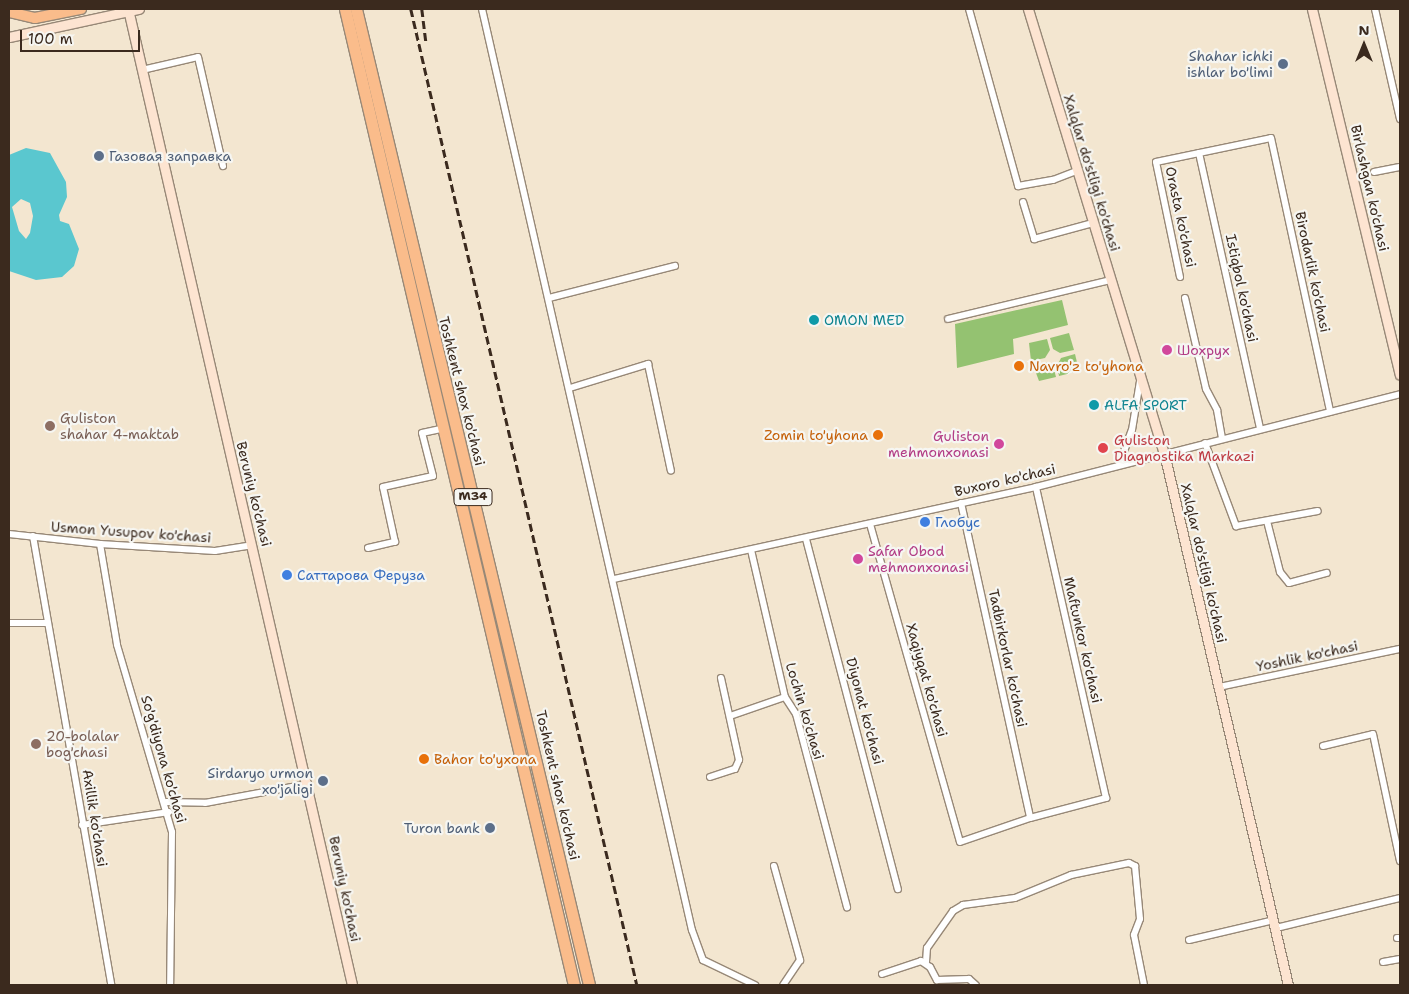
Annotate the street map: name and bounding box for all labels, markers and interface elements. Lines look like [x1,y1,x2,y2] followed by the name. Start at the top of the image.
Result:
[22,20,142,52] scale bar
[1339,20,1389,70] north arrow
[1358,21,1370,39] text: N
[28,29,73,49] text: 100 m
[1187,48,1273,80] place label: Shahar ichki ishlar bo'limi
[1277,58,1289,70] marker: Shahar ichki ishlar bo'limi
[1060,93,1124,253] street label: Xalqlar do'stligi ko'chasi
[1347,123,1393,253] street label: Birlashgan ko'chasi
[109,148,231,164] place label: Газовая заправка
[93,150,105,162] marker: Газовая заправка
[1162,165,1200,269] street label: Orasta ko'chasi
[1292,210,1334,334] street label: Birodarlik ko'chasi
[1222,232,1262,344] street label: Istiqbol ko'chasi
[824,312,904,328] place label: OMON MED
[808,314,820,326] marker: OMON MED
[435,315,489,467] street label: Toshkent shox ko'chasi
[1177,342,1229,358] place label: Шохрух
[1161,344,1173,356] marker: Шохрух
[1029,358,1144,374] place label: Navro'z to'yhona
[1013,360,1025,372] marker: Navro'z to'yhona
[1104,397,1187,413] place label: ALFA SPORT
[1088,399,1100,411] marker: ALFA SPORT
[60,410,179,442] place label: Guliston shahar 4-maktab
[44,420,56,432] marker: Guliston shahar 4-maktab
[764,427,868,443] place label: Zomin to'yhona
[888,428,989,461] place label: Guliston mehmonxonasi
[872,429,884,441] marker: Zomin to'yhona
[1114,432,1255,464] place label: Guliston Diagnostika Markazi
[993,438,1005,450] marker: Guliston mehmonxonasi
[233,440,275,548] street label: Beruniy ko'chasi
[1096,441,1110,455] marker: Guliston Diagnostika Markazi
[953,460,1057,500] street label: Buxoro ko'chasi
[1177,482,1231,644] street label: Xalqlar do'stligi ko'chasi
[453,488,493,507] road number: M34
[935,514,980,530] place label: Глобус
[919,516,931,528] marker: Глобус
[50,518,212,546] street label: Usmon Yusupov ko'chasi
[868,543,969,576] place label: Safar Obod mehmonxonasi
[852,553,864,565] marker: Safar Obod mehmonxonasi
[297,567,425,583] place label: Саттарова Феруза
[281,569,293,581] marker: Саттарова Феруза
[1060,575,1106,705] street label: Maftunkor ko'chasi
[985,587,1031,729] street label: Tadbirkorlar ko'chasi
[903,621,951,739] street label: Xaqiyqat ko'chasi
[1255,637,1359,675] street label: Yoshlik ko'chasi
[843,656,887,766] street label: Diyonat ko'chasi
[782,660,828,762] street label: Lochin ko'chasi
[138,693,190,825] street label: So'g'diyona ko'chasi
[533,708,583,862] street label: Toshkent shox ko'chasi
[46,728,119,760] place label: 20-bolalar bog'chasi
[30,738,42,750] marker: 20-bolalar bog'chasi
[434,751,536,767] place label: Bahor to'yxona
[418,753,430,765] marker: Bahor to'yxona
[208,765,313,798] place label: Sirdaryo urmon xo'jaligi
[79,768,111,868] street label: Axillik ko'chasi
[317,775,329,787] marker: Sirdaryo urmon xo'jaligi
[404,820,480,836] place label: Turon bank
[484,822,496,834] marker: Turon bank
[326,835,364,943] street label: Beruniy ko'chasi

